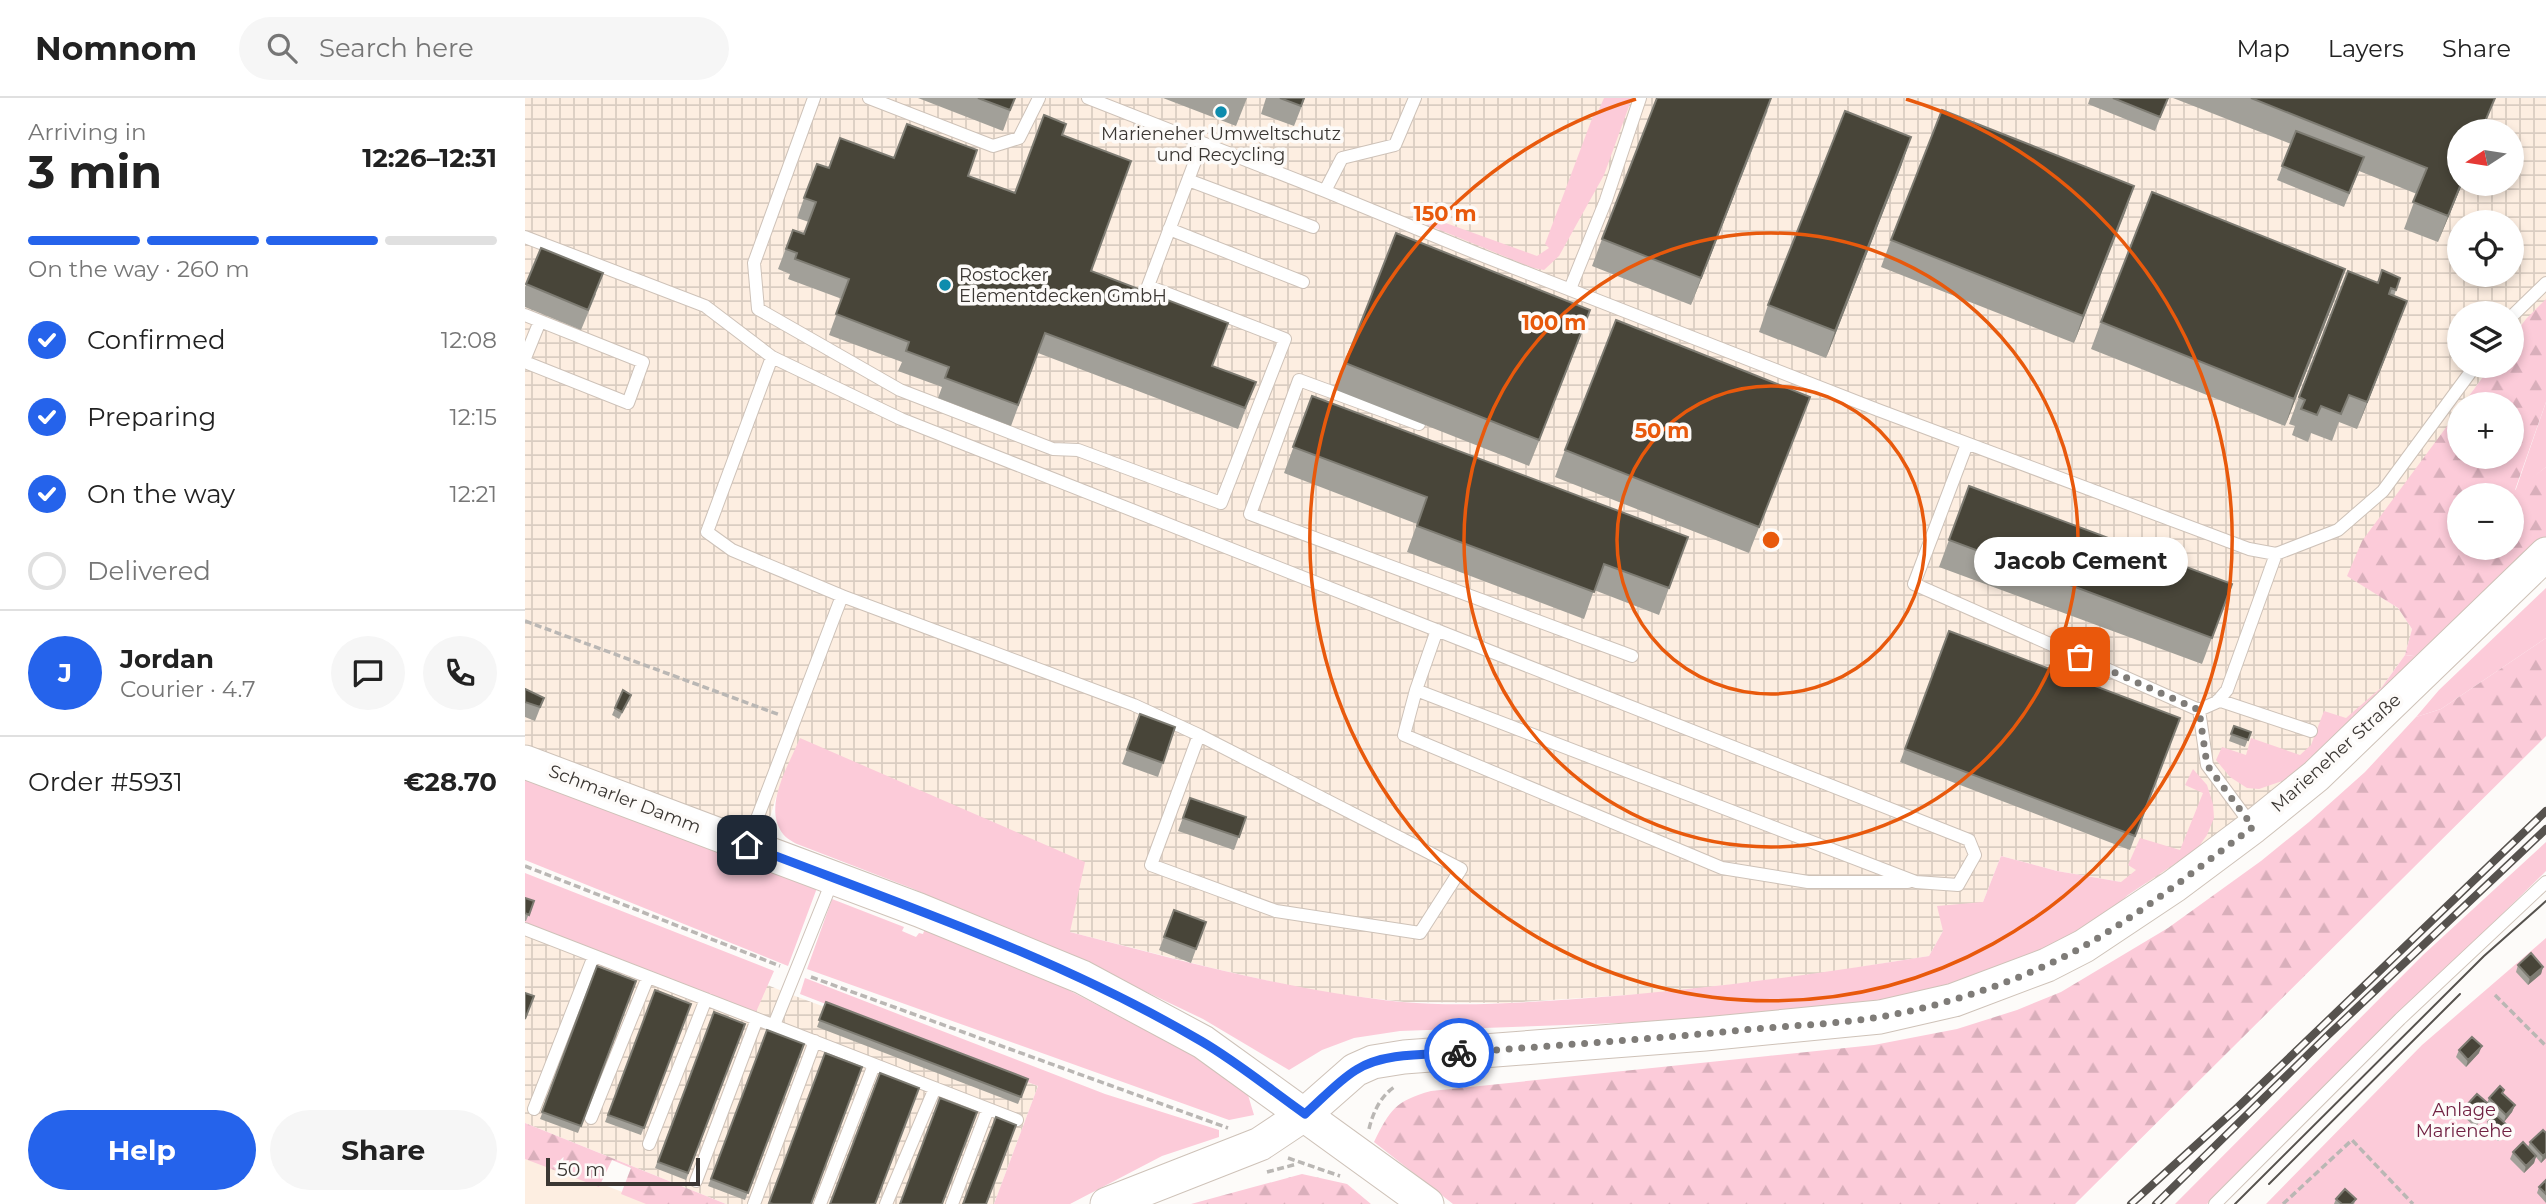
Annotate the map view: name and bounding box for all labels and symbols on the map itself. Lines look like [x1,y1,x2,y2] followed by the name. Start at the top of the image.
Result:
[1213,104,1229,120] marker: Marieneher Umweltschutz und Recycling
[2447,119,2523,196] north arrow
[1101,123,1341,166] place label: Marieneher Umweltschutz und Recycling
[1414,201,1476,226] text: 150 m
[959,264,1167,307] place label: Rostocker Elementdecken GmbH
[937,277,953,293] marker: Rostocker Elementdecken GmbH
[1522,310,1586,335] text: 100 m
[1635,418,1689,443] text: 50 m
[1759,528,1783,552] centre of rings
[1973,538,2187,587] callout: Jacob Cement
[2050,627,2110,687] pin
[2267,689,2406,817] street label: Marieneher Straße
[546,760,704,838] street label: Schmarler Damm
[717,815,777,875] pin
[1424,1018,1494,1088] courier
[2416,1099,2512,1142] park label: Anlage Marienehe
[546,1155,700,1187] scale bar

